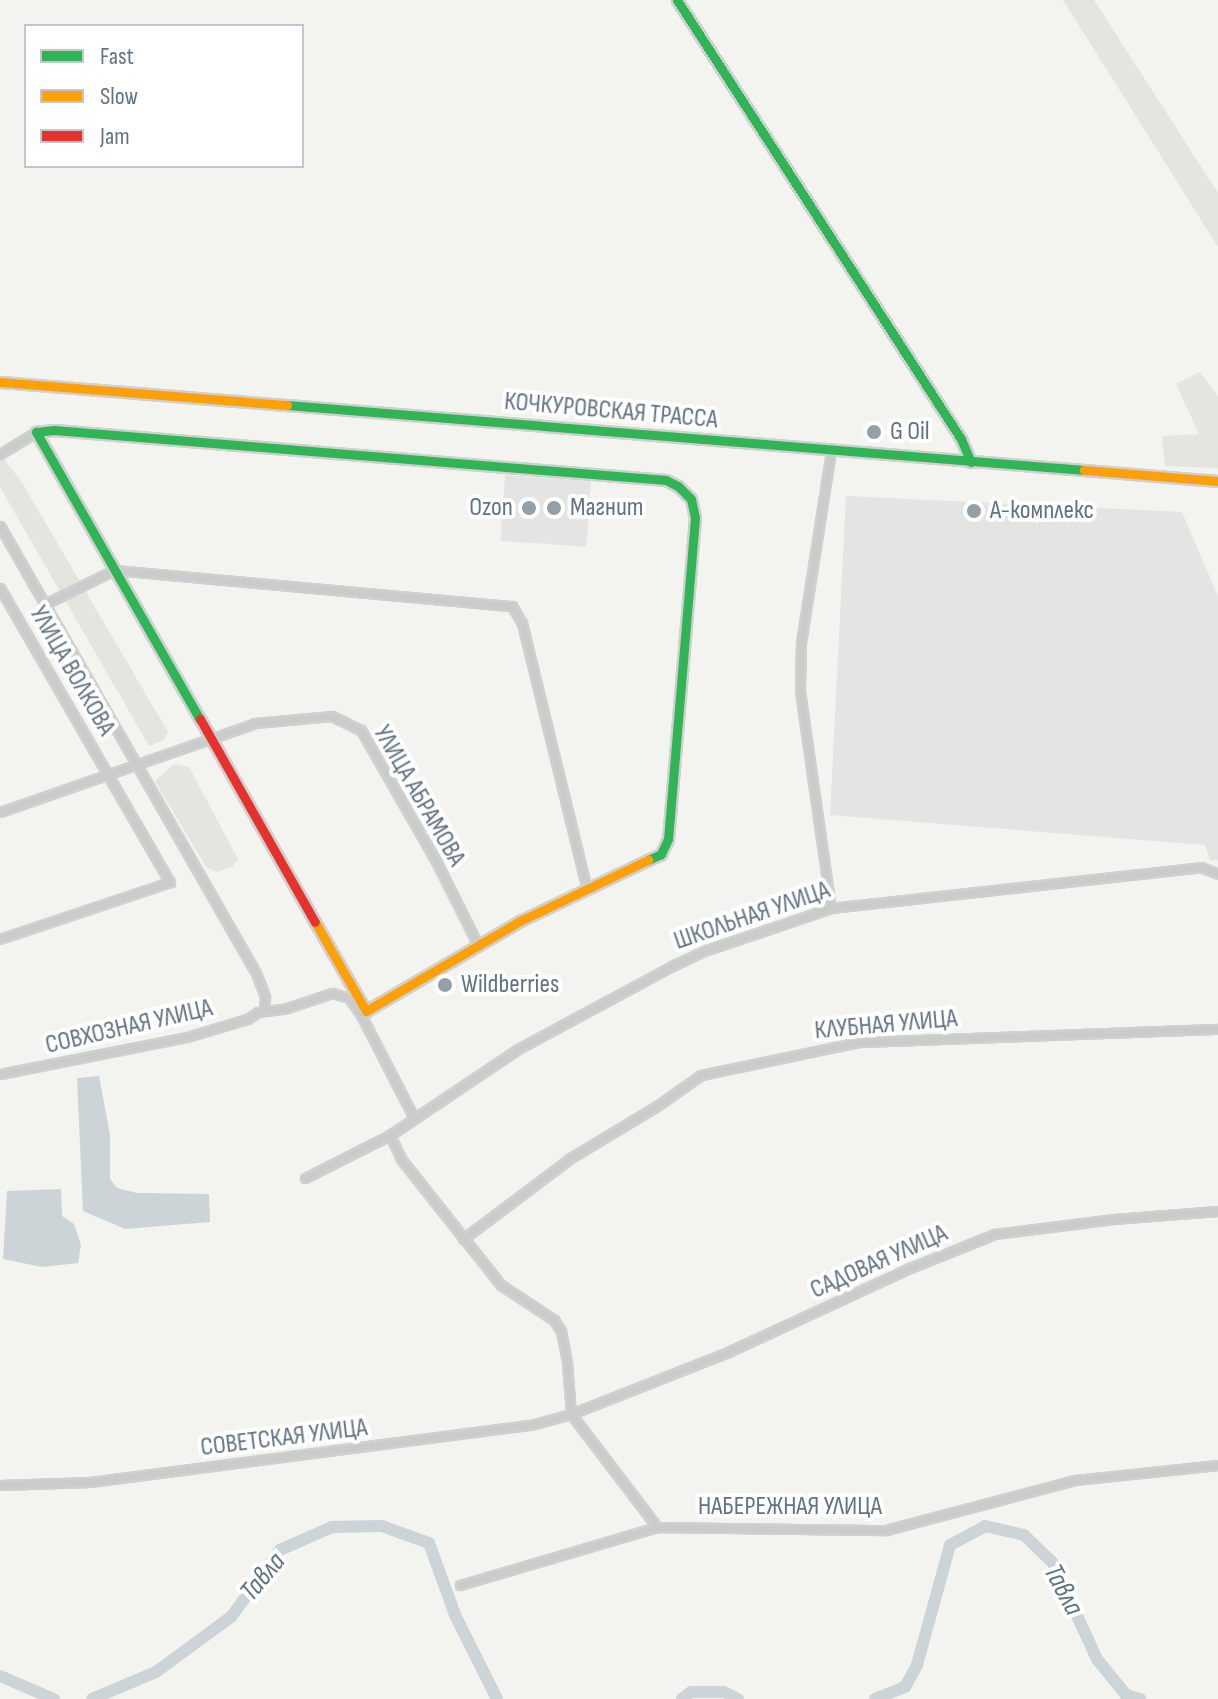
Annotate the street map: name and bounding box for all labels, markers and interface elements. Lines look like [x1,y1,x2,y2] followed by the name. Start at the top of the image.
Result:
[24,24,304,168] legend
[100,42,134,71] text: Fast
[100,82,138,111] text: Slow
[100,122,130,151] text: Jam
[503,386,719,436] street label: КОЧКУРОВСКАЯ ТРАССА
[890,416,930,448] place label: G Oil
[865,423,883,441] marker: G Oil
[469,492,513,524] place label: Ozon
[570,492,643,524] place label: Магнит
[990,495,1094,527] place label: А-комплекс
[520,499,538,517] marker: Ozon
[545,499,563,517] marker: Магнит
[965,502,983,520] marker: А-комплекс
[22,601,122,741] street label: УЛИЦА ВОЛКОВА
[366,720,472,872] street label: УЛИЦА АБРАМОВА
[670,875,834,957] street label: ШКОЛЬНАЯ УЛИЦА
[461,969,559,1001] place label: Wildberries
[436,976,454,994] marker: Wildberries
[42,993,216,1061] street label: СОВХОЗНАЯ УЛИЦА
[813,1003,959,1047] street label: КЛУБНАЯ УЛИЦА
[806,1218,952,1306] street label: САДОВАЯ УЛИЦА
[199,1412,369,1464] street label: СОВЕТСКАЯ УЛИЦА
[698,1491,882,1523] street label: НАБЕРЕЖНАЯ УЛИЦА
[233,1546,293,1608] water label: Тавла
[1036,1559,1090,1621] water label: Тавла

